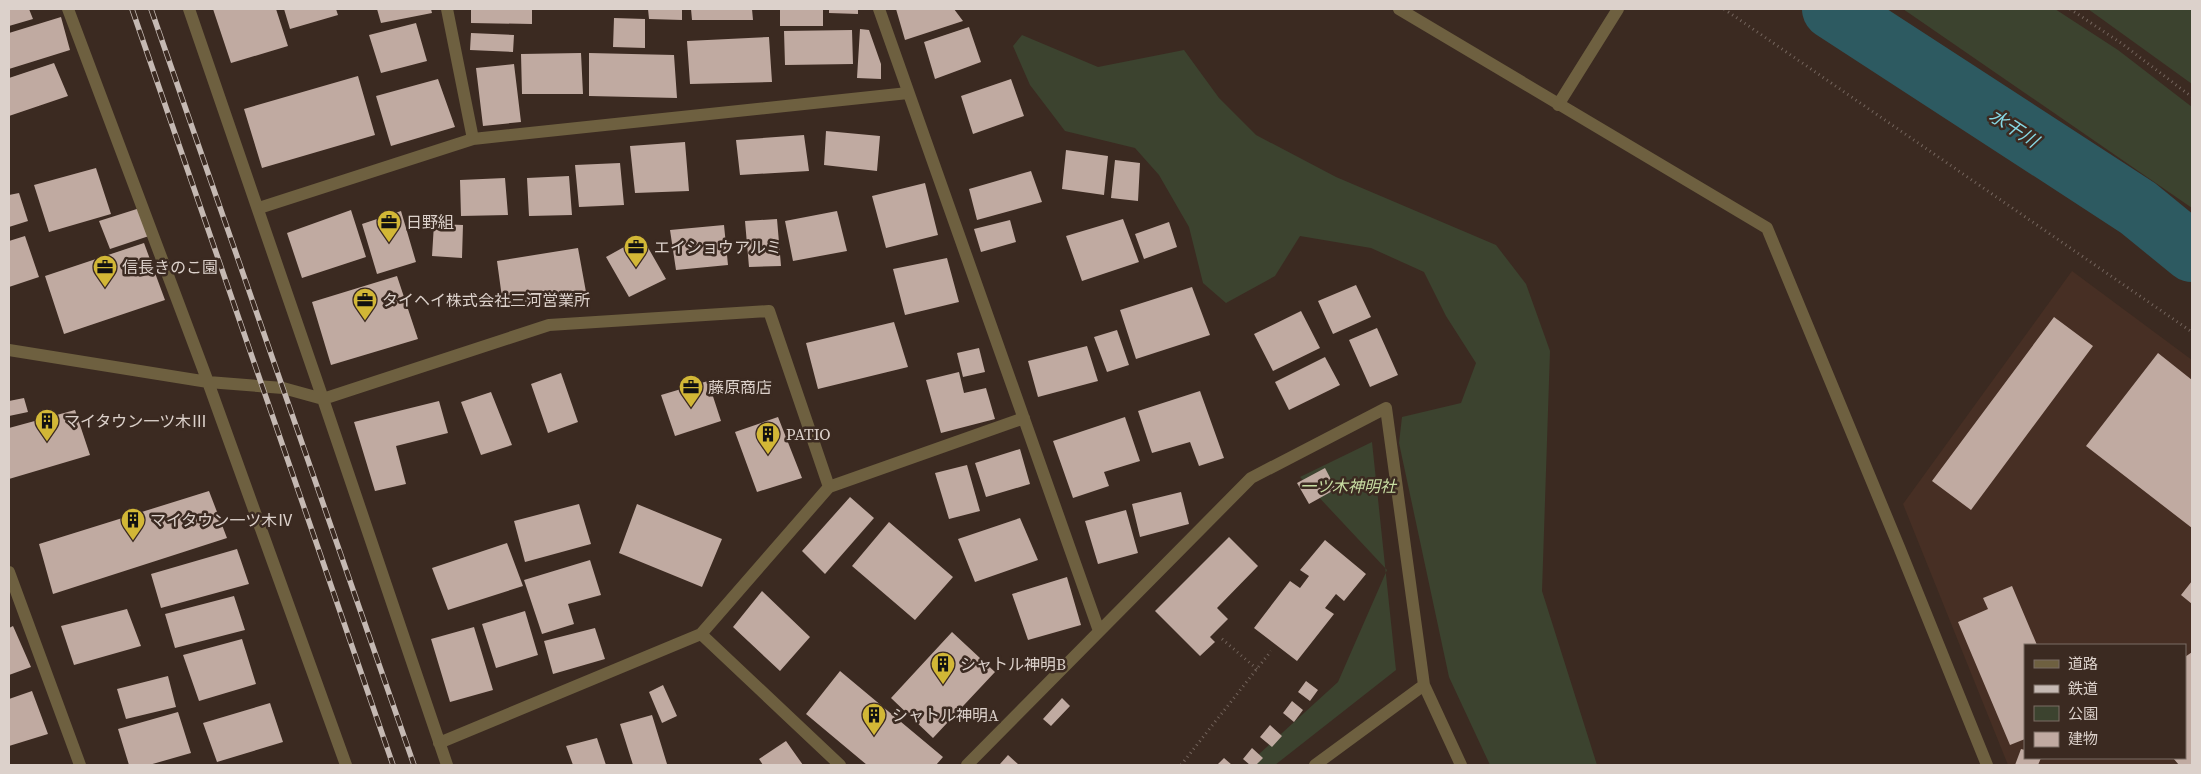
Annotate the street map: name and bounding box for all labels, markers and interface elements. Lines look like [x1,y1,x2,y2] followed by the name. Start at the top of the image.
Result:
[1985,103,2045,154] water label: 水干川
[376,209,402,243] office icon: 日野組
[406,211,454,233] place label: 日野組
[623,234,649,268] office icon: エイショウアルミ
[654,236,782,258] place label: エイショウアルミ
[92,254,118,288] office icon: 信長きのこ園
[122,256,218,278] place label: 信長きのこ園
[352,287,378,321] office icon: タイヘイ株式会社三河営業所
[382,289,590,311] place label: タイヘイ株式会社三河営業所
[678,374,704,408] office icon: 藤原商店
[708,376,772,398] place label: 藤原商店
[34,408,60,442] building icon: マイタウン一ツ木Ⅲ
[64,410,207,432] place label: マイタウン一ツ木Ⅲ
[755,421,781,455] building icon: PATIO
[786,423,831,445] place label: PATIO
[1300,475,1398,497] park label: 一ツ木神明社
[120,507,146,541] building icon: マイタウン一ツ木Ⅳ
[150,509,293,531] place label: マイタウン一ツ木Ⅳ
[2024,644,2186,759] legend
[930,651,956,685] building icon: シャトル神明B
[960,653,1066,675] place label: シャトル神明B
[2068,653,2098,674] text: 道路
[2068,678,2098,699] text: 鉄道
[861,702,887,736] building icon: シャトル神明A
[2068,703,2098,724] text: 公園
[892,704,999,726] place label: シャトル神明A
[2068,728,2098,749] text: 建物

